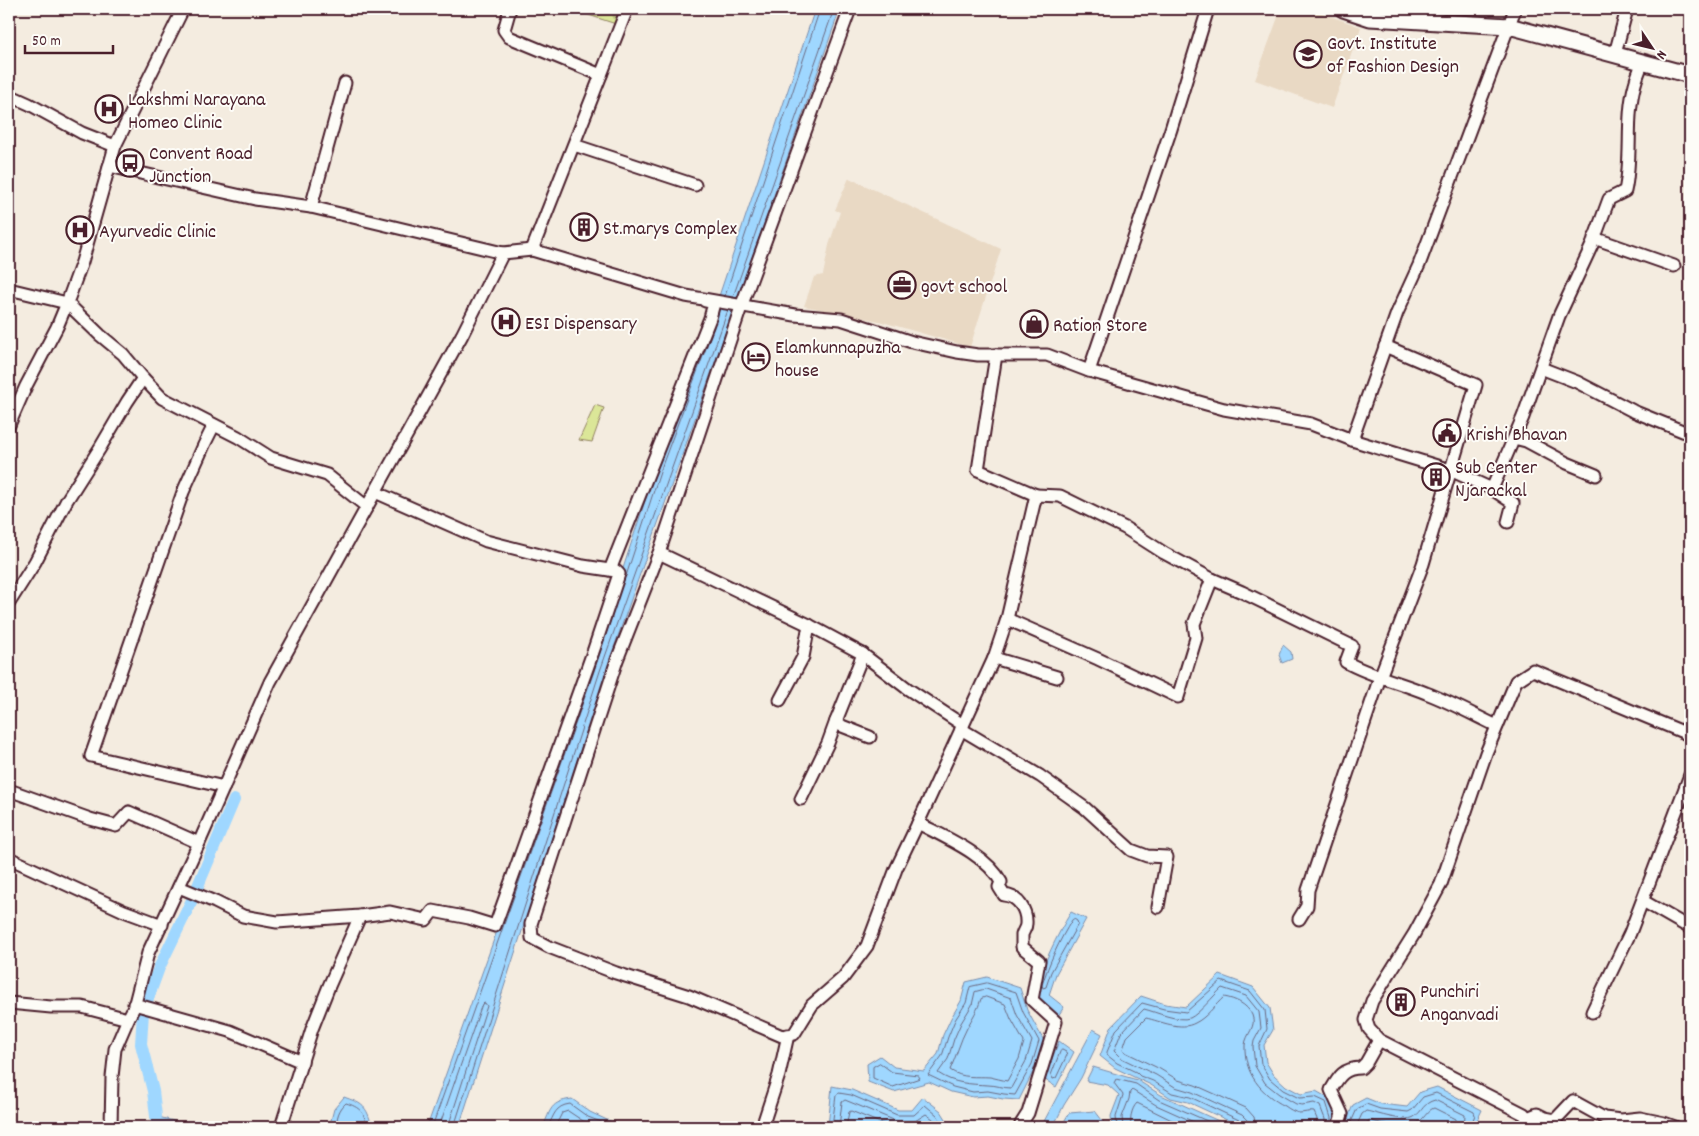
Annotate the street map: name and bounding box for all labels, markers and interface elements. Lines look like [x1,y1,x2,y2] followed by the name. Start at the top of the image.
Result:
[25,22,112,54] scale bar
[1626,22,1676,72] north arrow
[32,31,61,53] text: 50 m
[1327,31,1459,82] place label: Govt. Institute of Fashion Design
[1293,39,1323,69] school or university icon: Govt. Institute of Fashion Design
[1651,46,1671,63] text: N
[128,87,266,138] place label: Lakshmi Narayana Homeo Clinic
[94,94,124,124] hospital icon: Lakshmi Narayana Homeo Clinic
[149,141,253,192] place label: Convent Road Junction
[115,148,145,178] bus stop icon: Convent Road Junction
[569,212,599,242] building icon: St.marys Complex
[65,215,95,245] hospital icon: Ayurvedic Clinic
[603,216,737,244] place label: St.marys Complex
[99,219,216,247] place label: Ayurvedic Clinic
[887,270,917,300] office icon: govt school
[921,274,1007,302] place label: govt school
[491,307,521,337] hospital icon: ESI Dispensary
[1019,309,1049,339] shop icon: Ration Store
[525,311,638,339] place label: ESI Dispensary
[1053,313,1147,341] place label: Ration Store
[775,335,901,386] place label: Elamkunnapuzha house
[741,342,771,372] hotel icon: Elamkunnapuzha house
[1432,418,1462,448] public building icon: Krishi Bhavan
[1466,422,1567,450] place label: Krishi Bhavan
[1455,455,1538,506] place label: Sub Center Njarackal
[1421,462,1451,492] building icon: Sub Center Njarackal
[1420,979,1499,1030] place label: Punchiri Anganvadi
[1386,987,1416,1017] building icon: Punchiri Anganvadi

